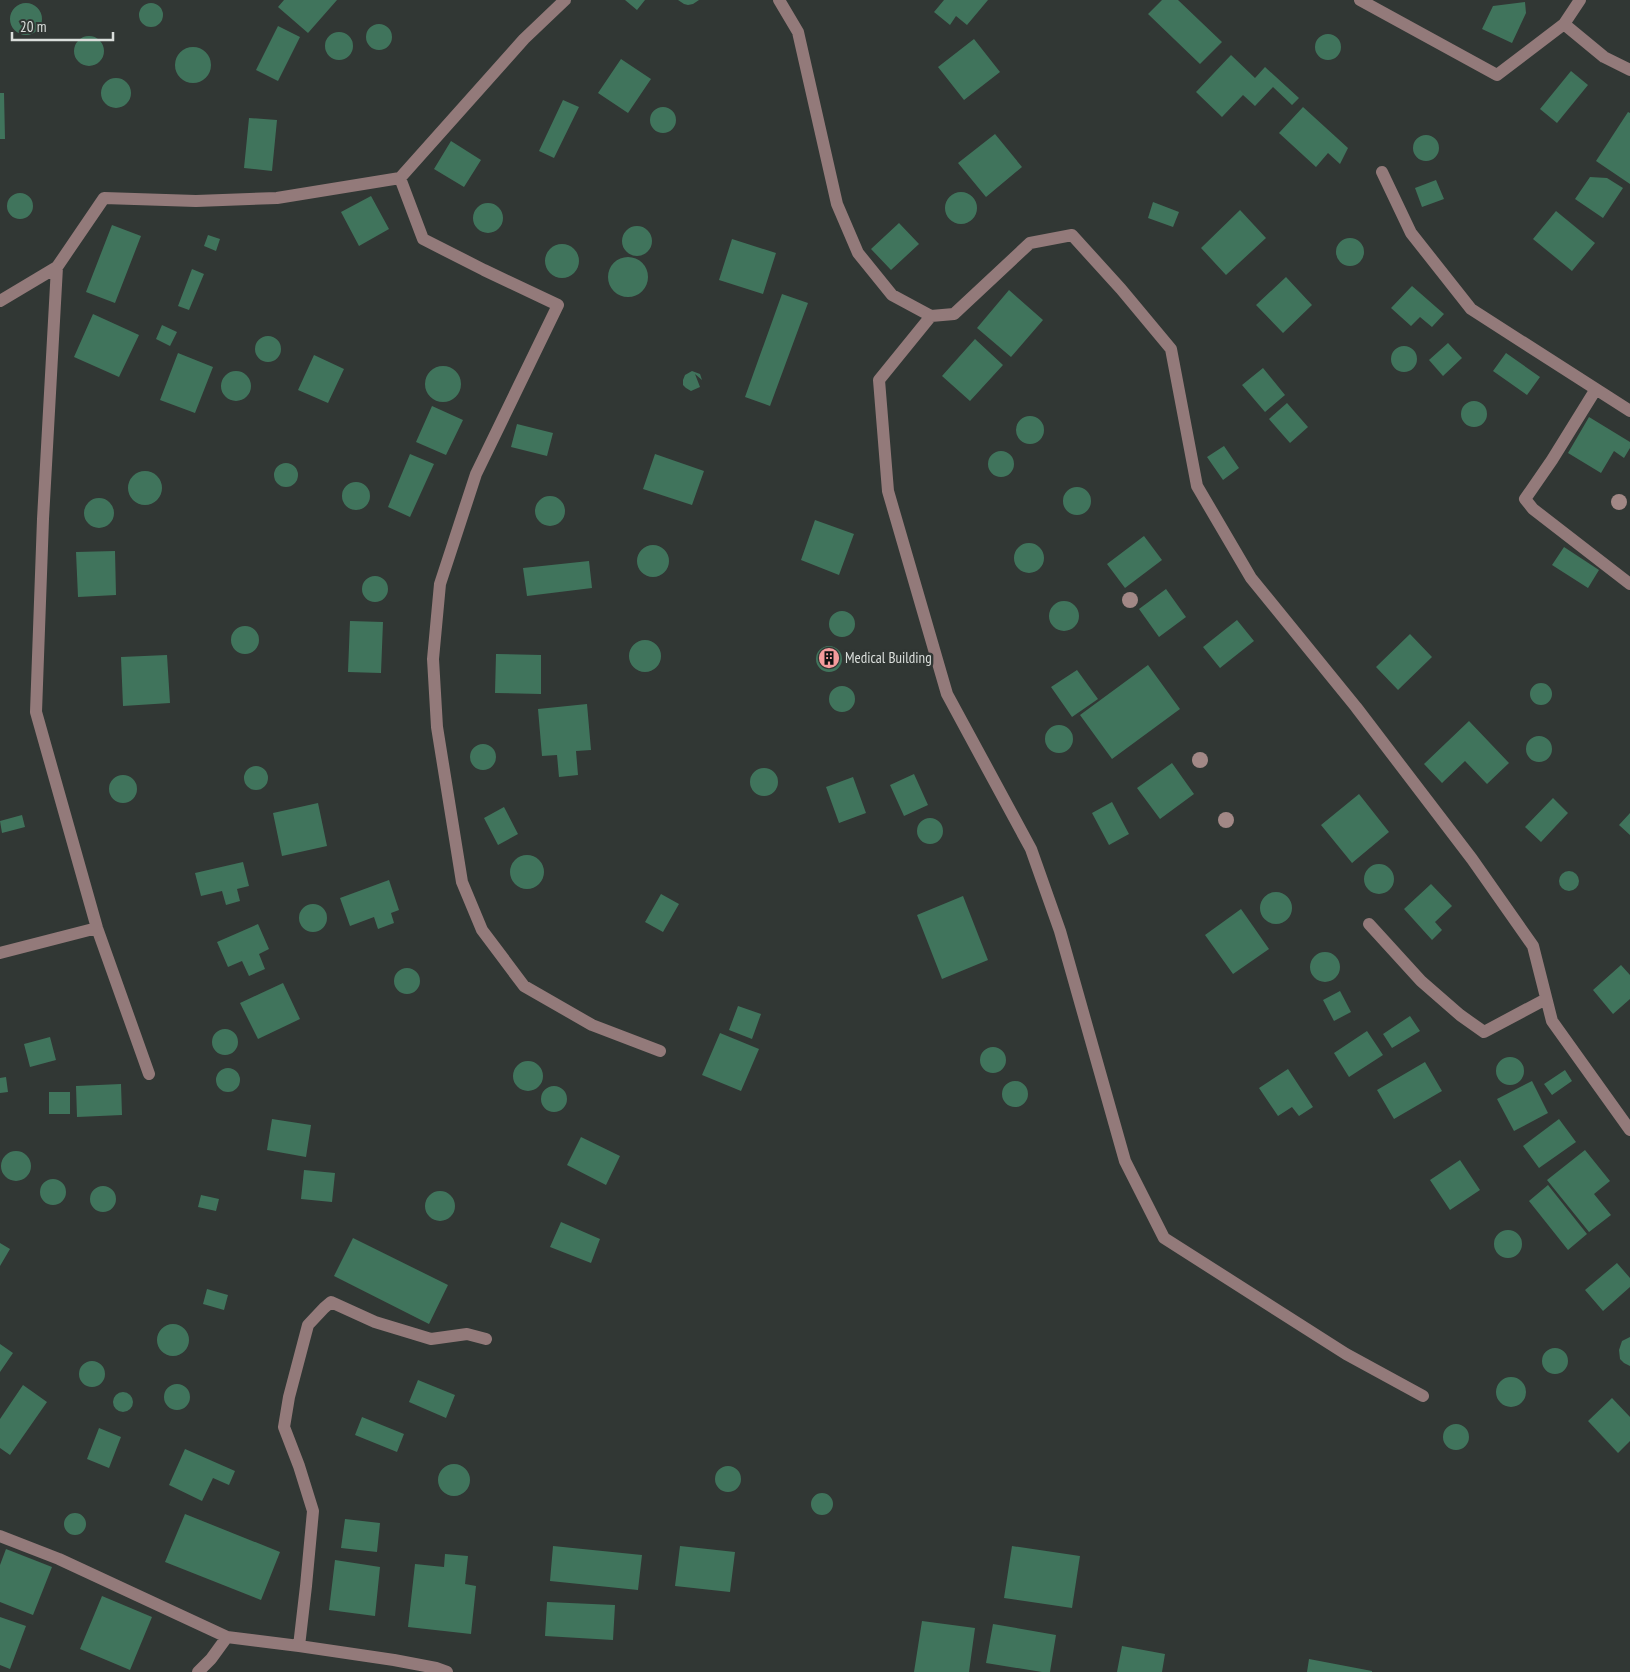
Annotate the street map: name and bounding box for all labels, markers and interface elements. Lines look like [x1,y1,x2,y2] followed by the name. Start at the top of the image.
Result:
[12,10,114,42] scale bar
[20,17,46,36] text: 20 m
[817,646,841,670] building icon: Medical Building
[845,648,932,667] place label: Medical Building

